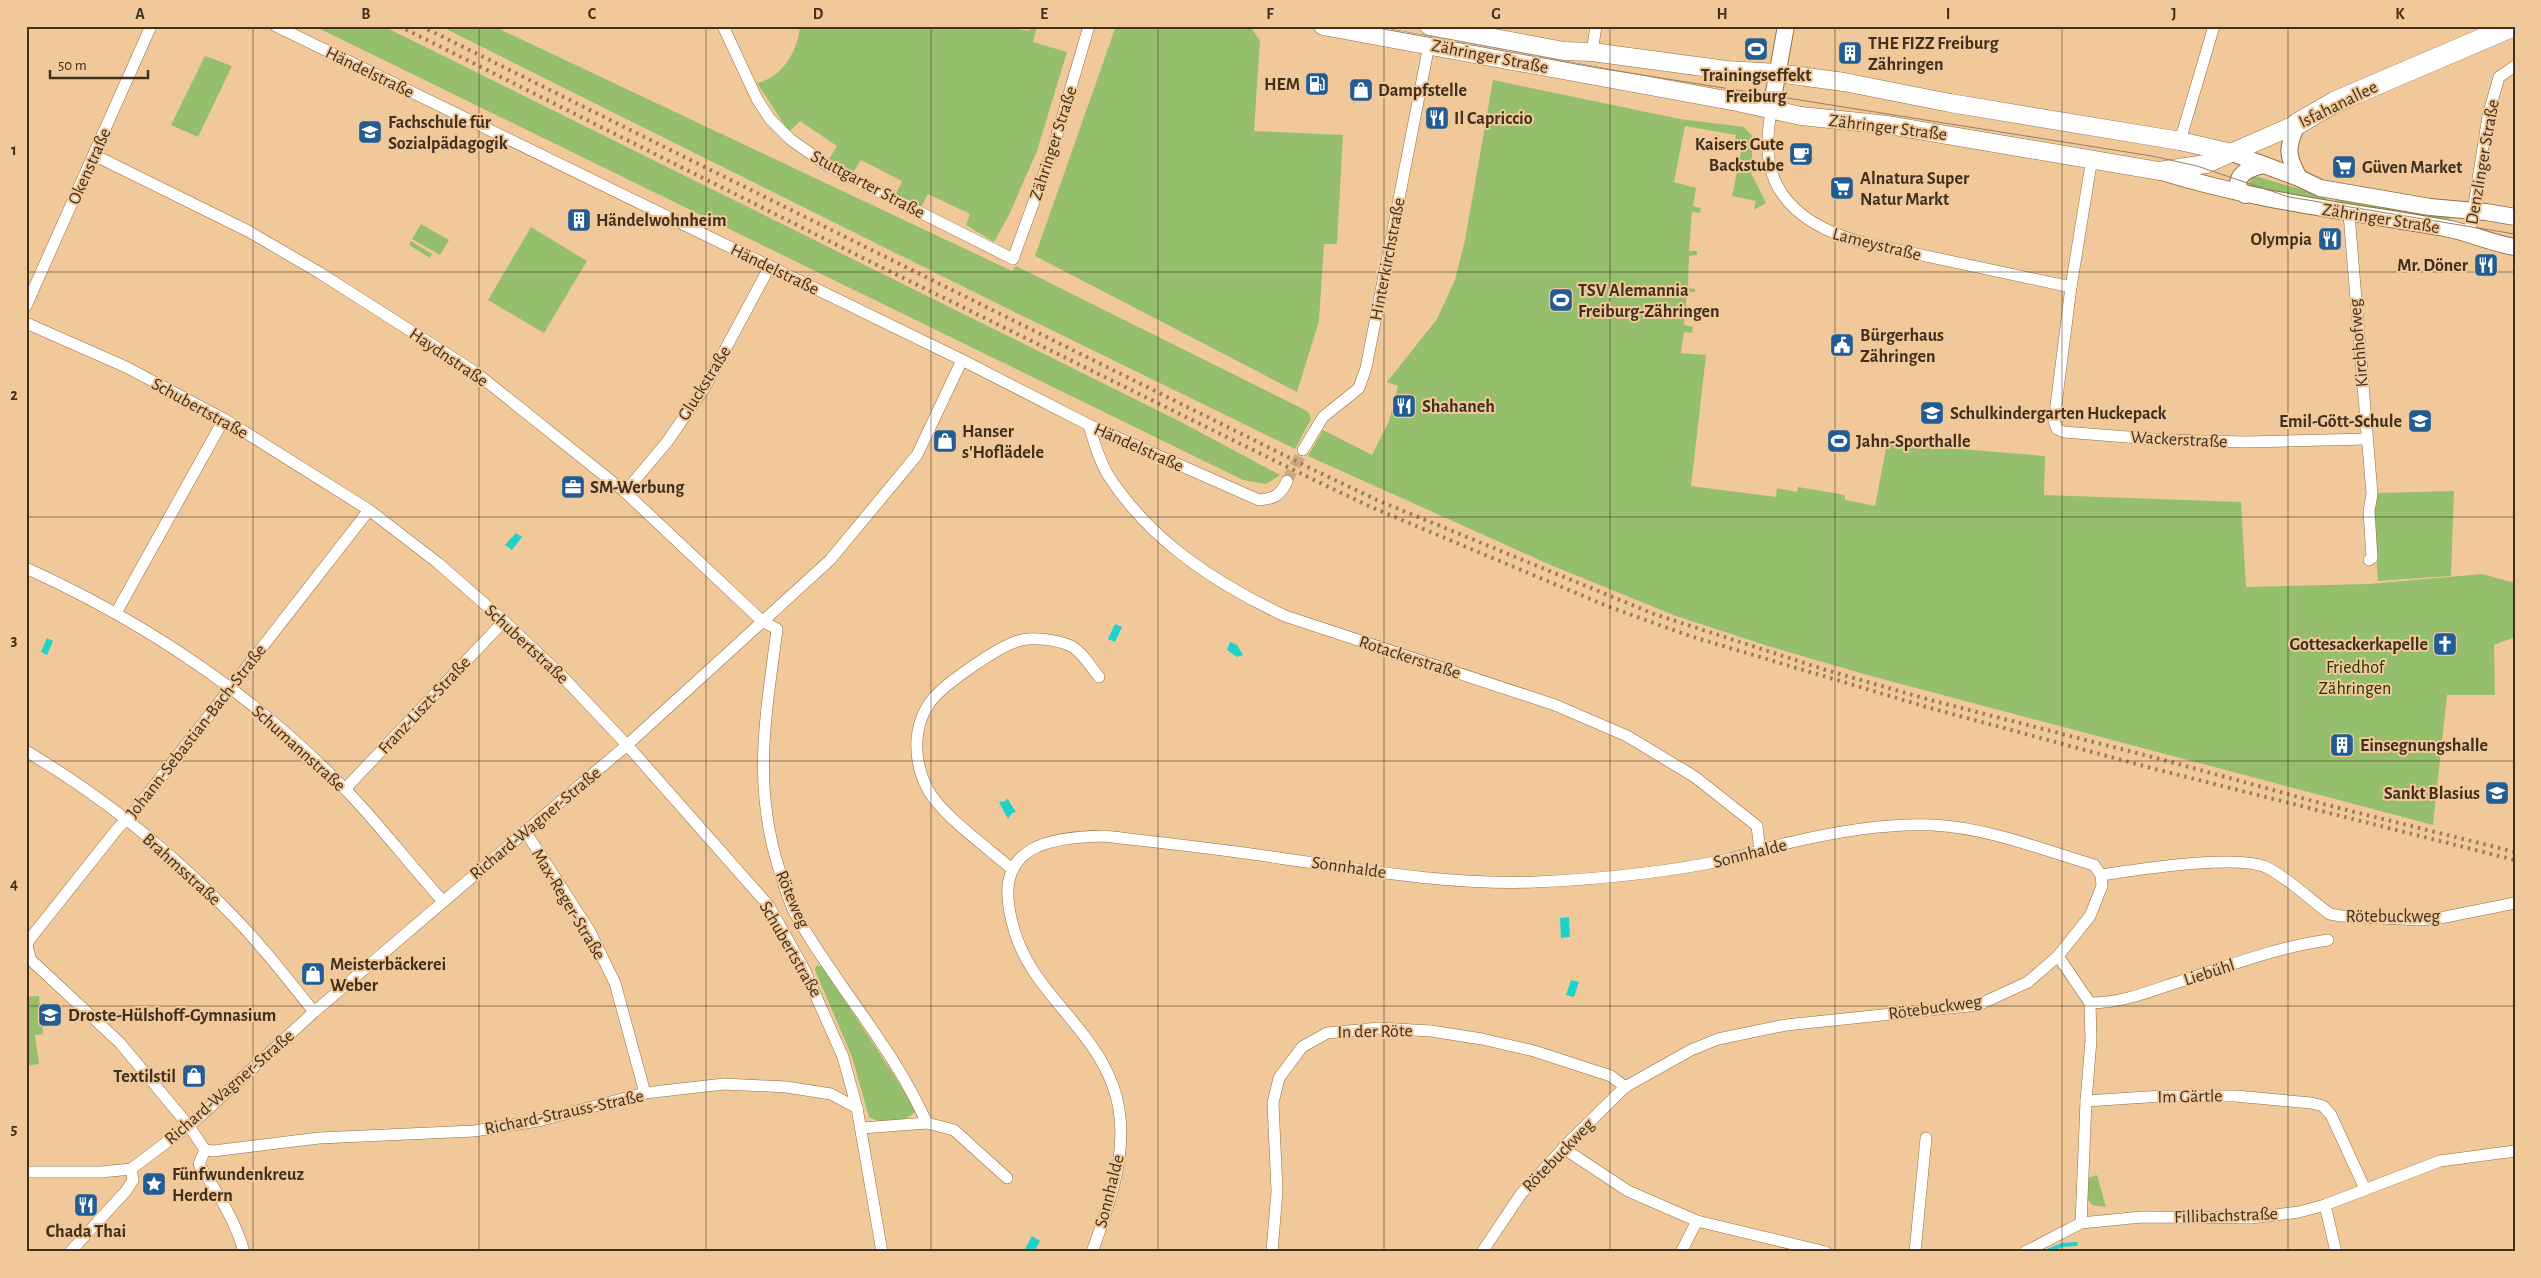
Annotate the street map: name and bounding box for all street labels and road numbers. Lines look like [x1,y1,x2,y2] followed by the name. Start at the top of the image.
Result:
[1430,37,1550,77] street label: Zähringer Straße
[322,44,417,102] street label: Händelstraße
[2296,78,2381,132] street label: Isfahanallee
[1027,84,1081,203] street label: Zähringer Straße
[2463,98,2503,226] street label: Denzlinger Straße
[1828,112,1948,144] street label: Zähringer Straße
[65,125,115,207] street label: Okenstraße
[808,147,927,222] street label: Stuttgarter Straße
[1367,196,1409,322] street label: Hinterkirchstraße
[2321,201,2441,237] street label: Zähringer Straße
[1831,225,1923,265] street label: Lameystraße
[727,241,822,299] street label: Händelstraße
[2346,298,2372,388] street label: Kirchhofweg
[406,325,491,391] street label: Haydnstraße
[675,343,735,424] street label: Gluckstraße
[148,375,251,443] street label: Schubertstraße
[1091,420,1186,476] street label: Händelstraße
[2130,428,2228,452] street label: Wackerstraße
[481,602,572,688] street label: Schubertstraße
[1357,633,1463,683] street label: Rotackerstraße
[124,641,270,822] street label: Johann-Sebastian-Bach-Straße
[375,653,474,758] street label: Franz-Liszt-Straße
[248,702,349,795] street label: Schumannstraße
[467,764,605,884] street label: Richard-Wagner-Straße
[139,830,224,909] street label: Brahmsstraße
[1712,836,1789,872] street label: Sonnhalde
[528,846,608,963] street label: Max-Reger-Straße
[1311,854,1387,882] street label: Sonnhalde
[772,868,812,931] street label: Röteweg
[756,899,825,1000] street label: Schubertstraße
[2346,908,2440,926] street label: Rötebuckweg
[2182,956,2237,990] street label: Liebühl
[1887,992,1983,1023] street label: Rötebuckweg
[1337,1022,1413,1042] street label: In der Röte
[162,1027,298,1149] street label: Richard-Wagner-Straße
[483,1087,645,1139] street label: Richard-Strauss-Straße
[2157,1087,2223,1107] street label: Im Gärtle
[1519,1115,1598,1196] street label: Rötebuckweg
[1092,1153,1128,1230] street label: Sonnhalde
[2174,1205,2278,1227] street label: Fillibachstraße

